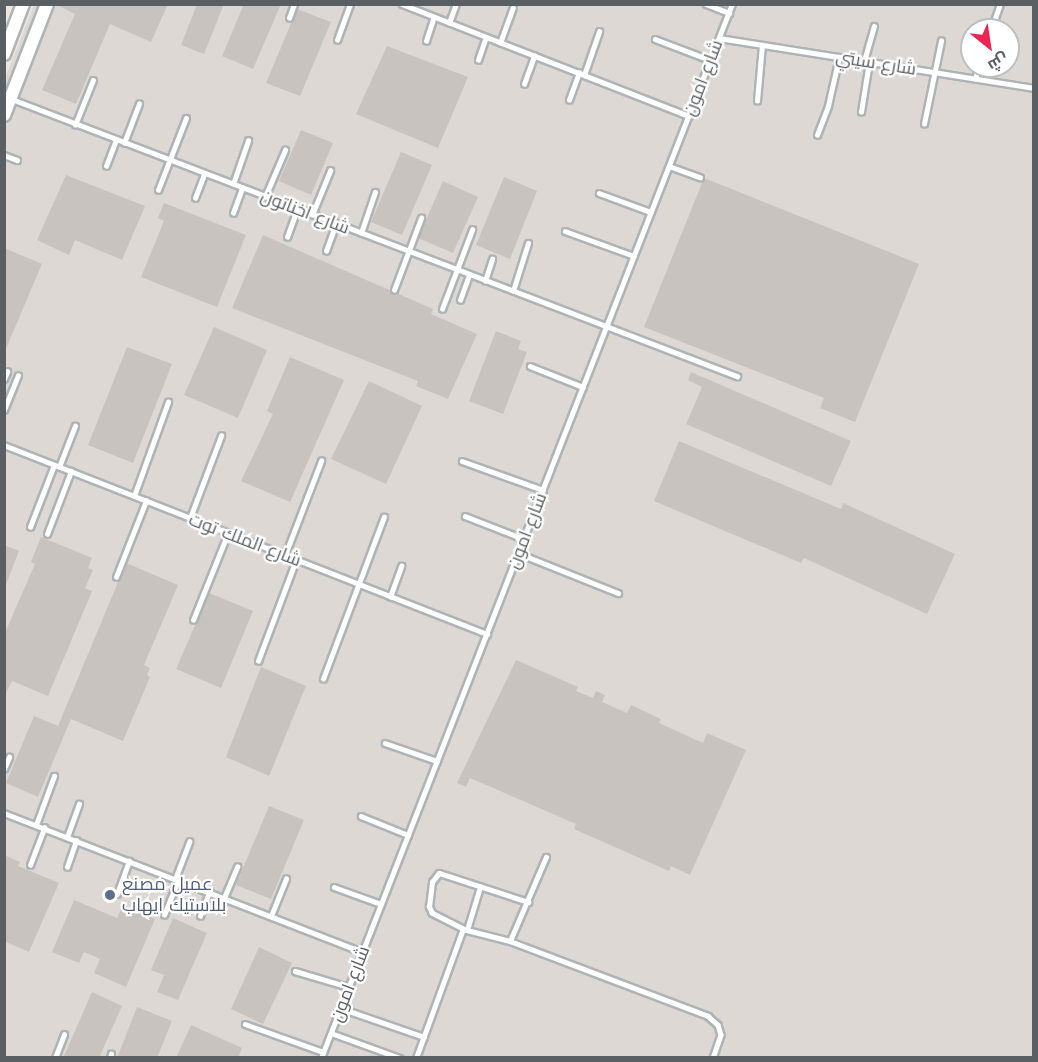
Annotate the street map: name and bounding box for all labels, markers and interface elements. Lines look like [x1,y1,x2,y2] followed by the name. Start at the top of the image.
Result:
[960,18,1020,78] north arrow
[679,37,727,119] street label: شارع امون
[834,46,918,80] street label: شارع سيتي
[985,49,1012,76] text: ش
[257,185,353,239] street label: شارع اخناتون
[503,490,551,572] street label: شارع امون
[186,509,304,571] street label: شارع الملك توت
[122,874,226,916] place label: عميل مصنع بلاستيك ايهاب
[103,888,117,902] marker: عميل مصنع بلاستيك ايهاب
[326,943,374,1025] street label: شارع امون

